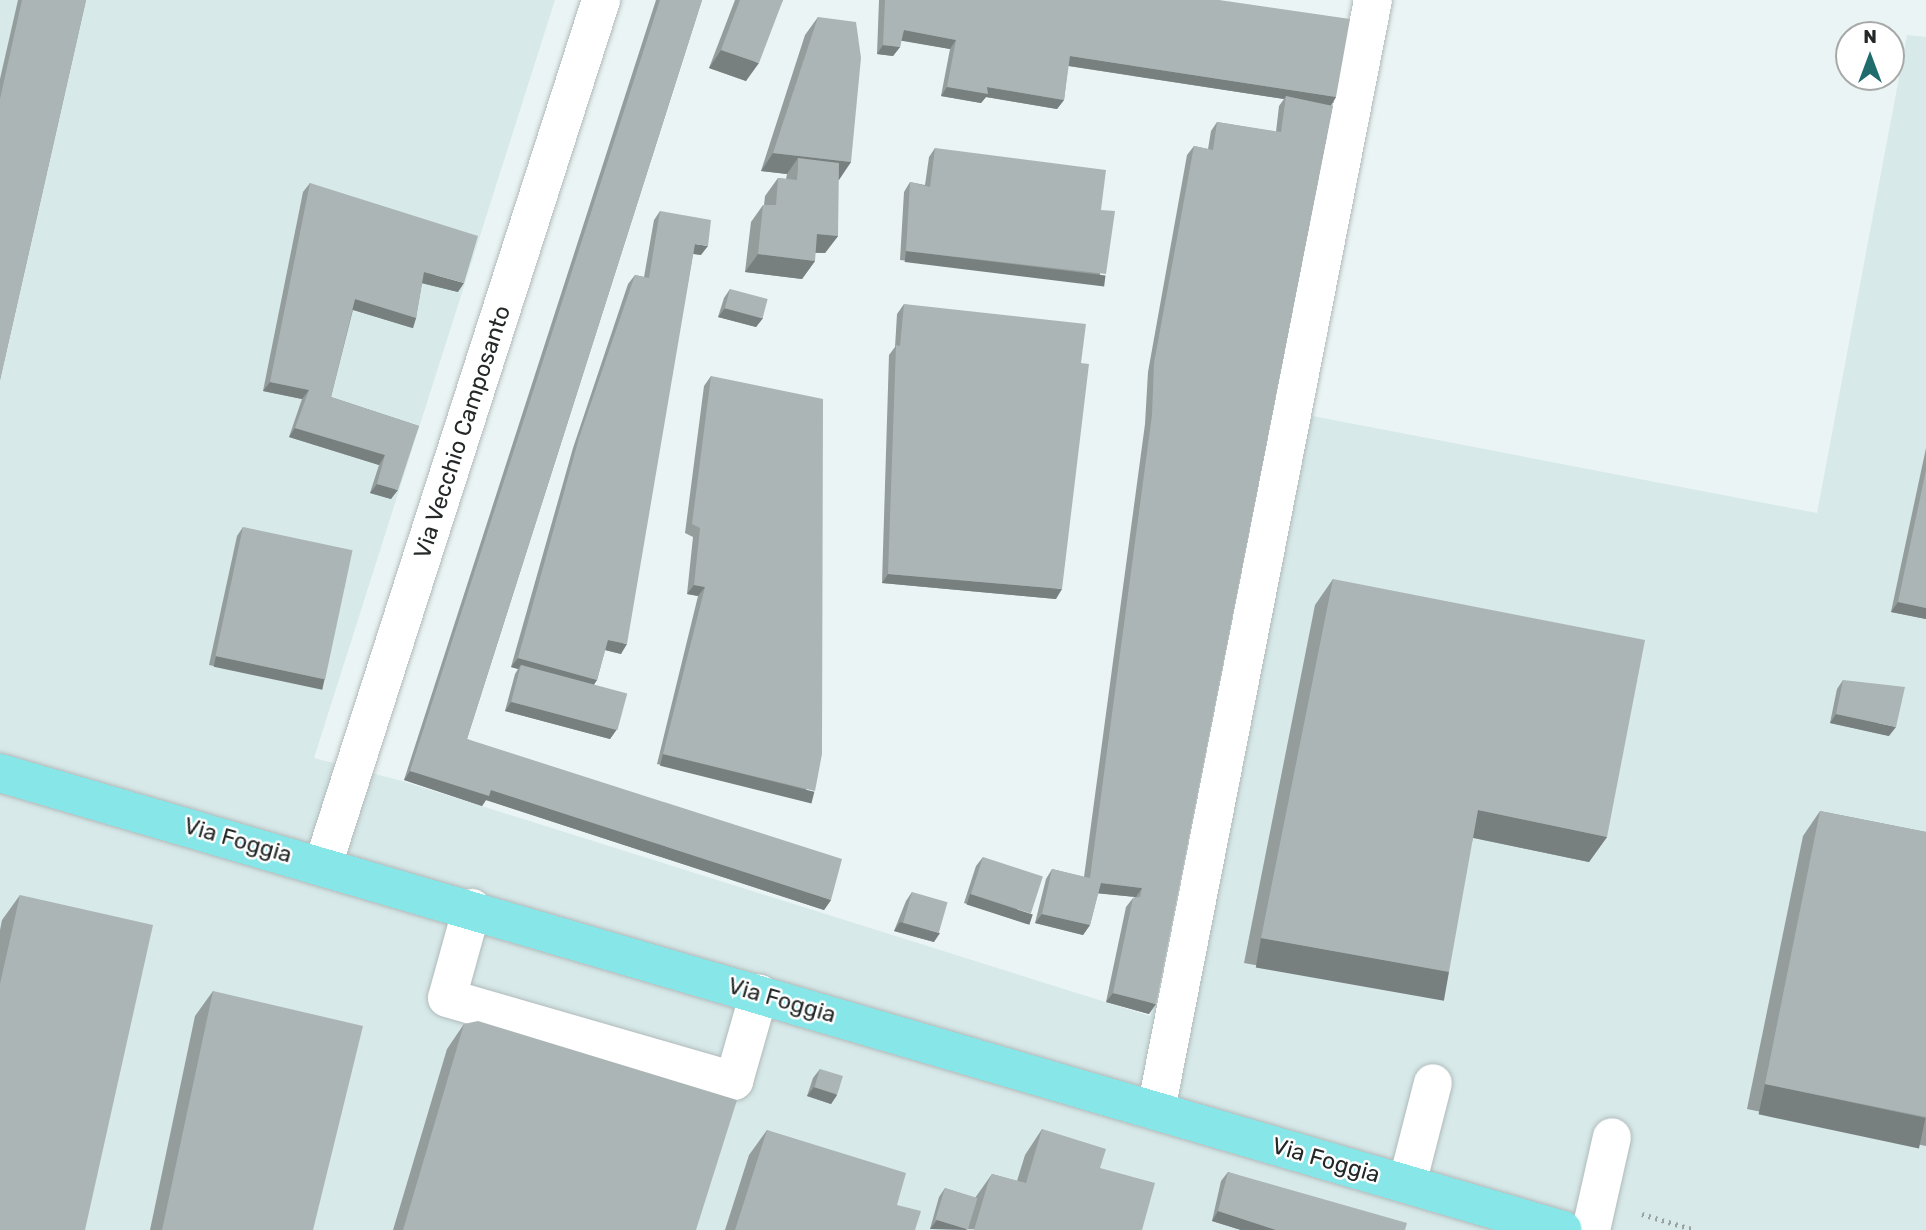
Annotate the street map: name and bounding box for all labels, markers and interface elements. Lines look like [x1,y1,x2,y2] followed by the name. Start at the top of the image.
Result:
[1835,21,1905,91] north arrow
[1863,25,1877,48] text: N
[408,302,516,562] street label: Via Vecchio Camposanto
[181,811,295,869] street label: Via Foggia
[725,971,839,1029] street label: Via Foggia
[1269,1131,1383,1189] street label: Via Foggia

